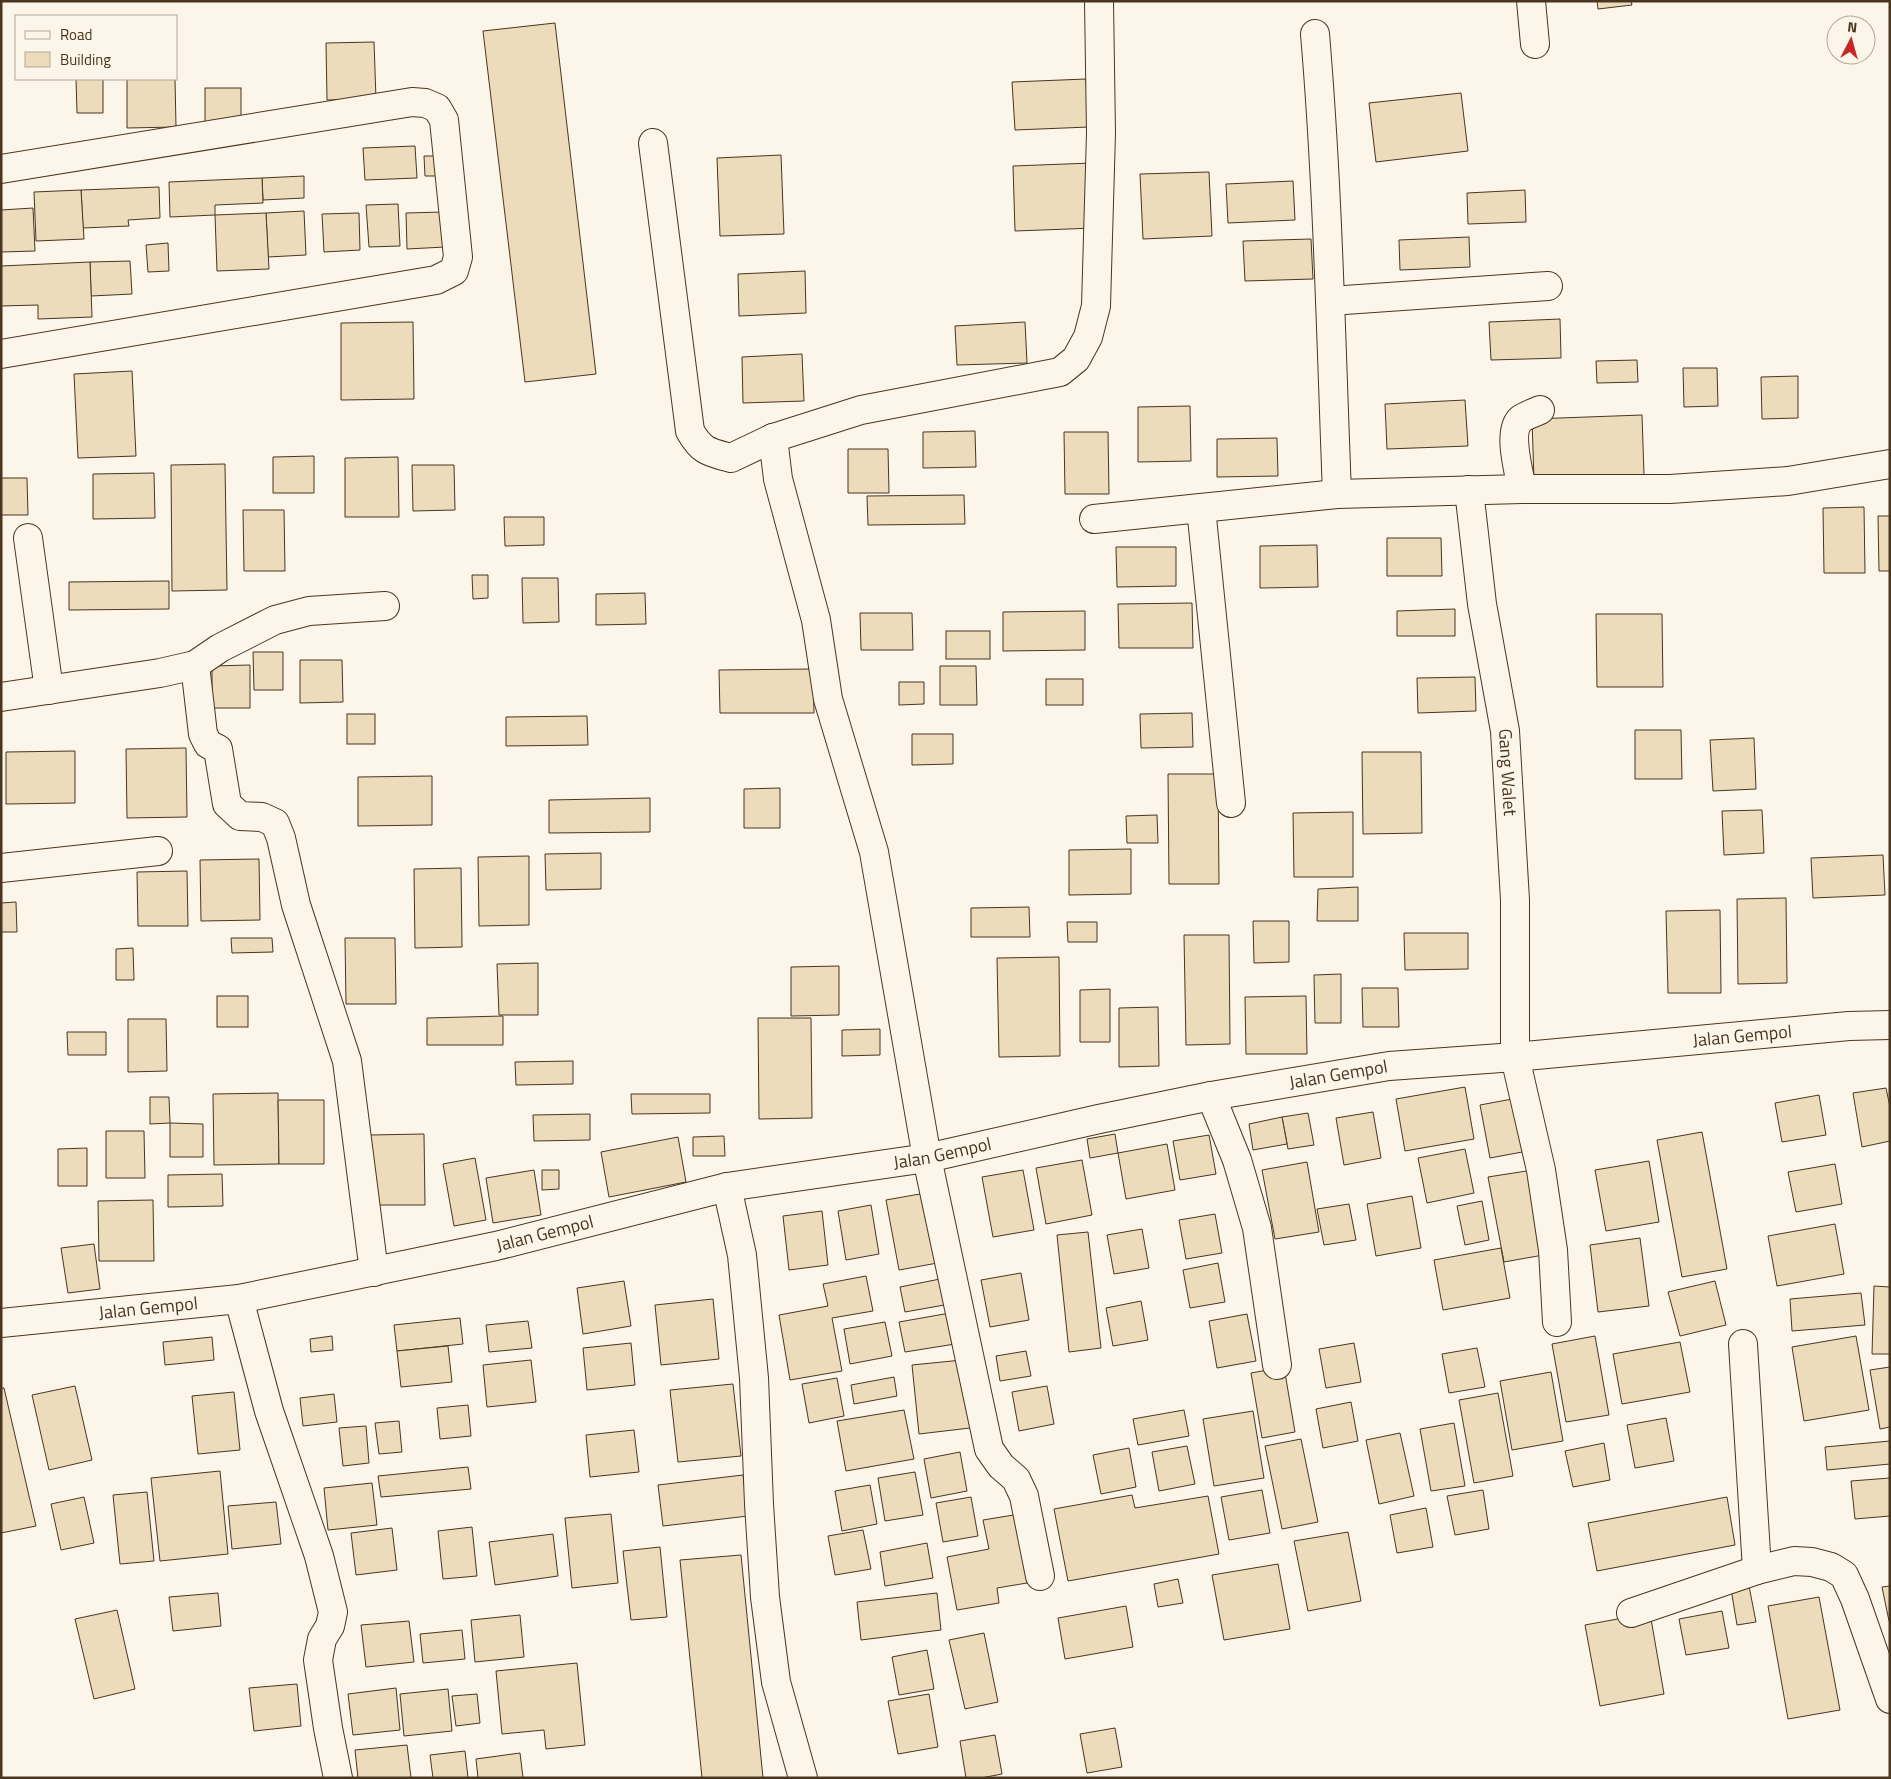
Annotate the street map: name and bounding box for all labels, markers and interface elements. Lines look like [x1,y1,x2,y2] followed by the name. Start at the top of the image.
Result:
[15,15,178,80] legend
[1826,15,1876,65] north arrow
[1846,16,1858,38] text: N
[60,23,92,46] text: Road
[60,48,111,71] text: Building
[1492,728,1524,817] street label: Gang Walet
[1692,1017,1793,1053] street label: Jalan Gempol
[1287,1052,1390,1096] street label: Jalan Gempol
[891,1130,994,1176] street label: Jalan Gempol
[493,1208,596,1258] street label: Jalan Gempol
[97,1289,199,1326] street label: Jalan Gempol

